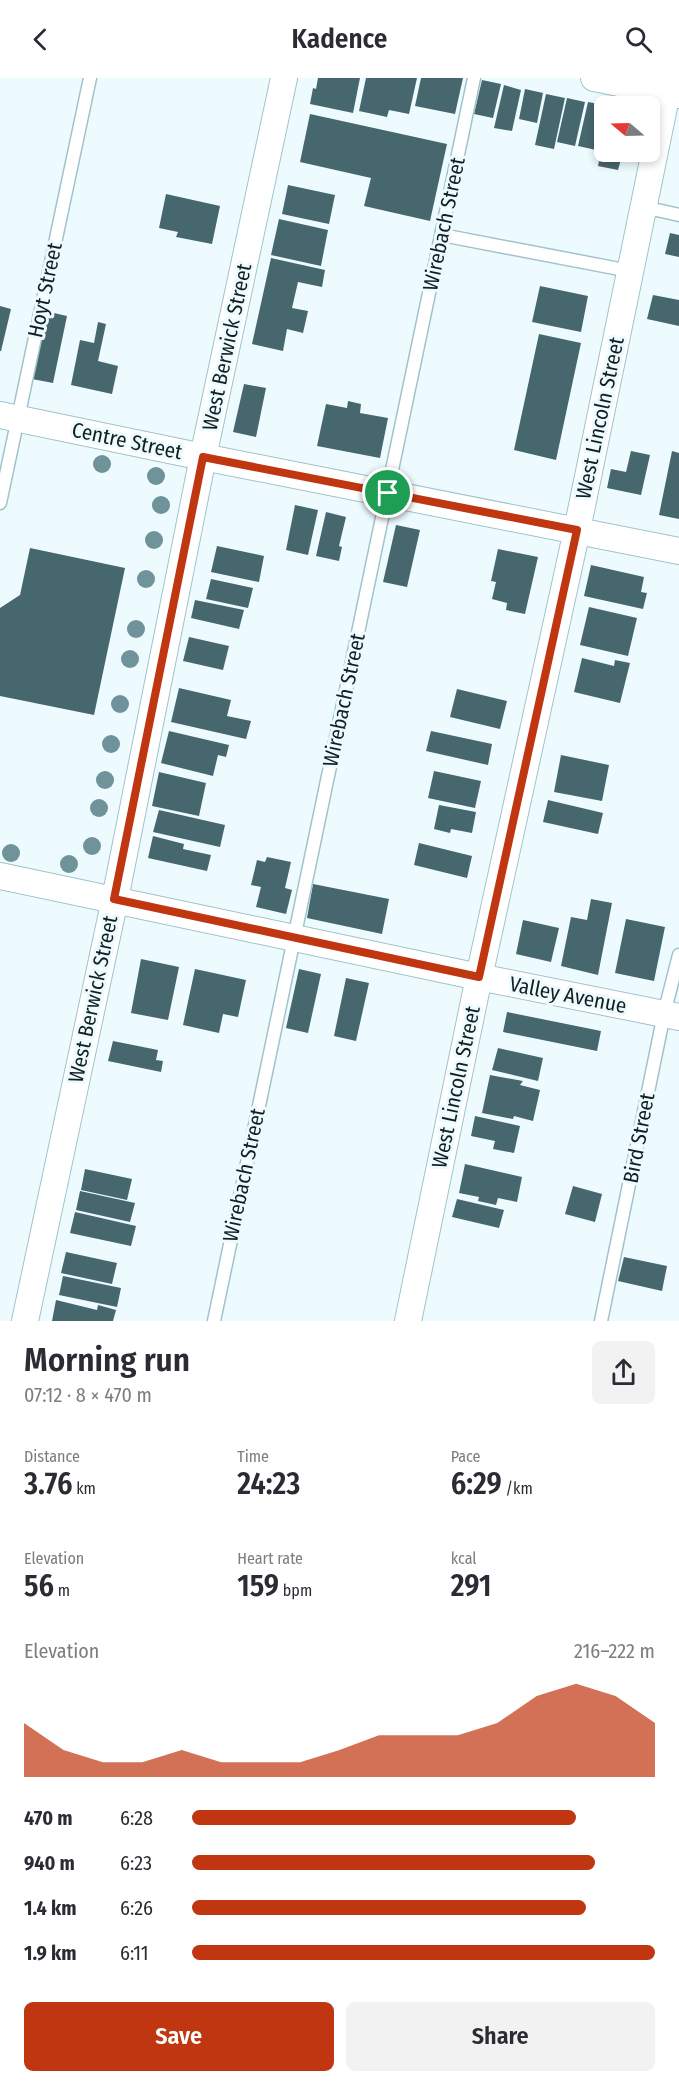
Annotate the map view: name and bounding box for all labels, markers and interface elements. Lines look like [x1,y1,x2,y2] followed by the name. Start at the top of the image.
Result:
[24,23,57,56] icon: back
[292,23,387,55] text: Kadence
[622,23,655,56] icon: search
[594,96,660,162] north arrow
[594,96,660,162] map controls
[417,155,471,293] street label: Wirebach Street
[22,240,68,340] street label: Hoyt Street
[197,261,257,433] street label: West Berwick Street
[570,334,630,501] street label: West Lincoln Street
[69,417,185,465] street label: Centre Street
[362,467,413,518] pin
[371,476,404,509] icon: arrive
[317,631,371,769] street label: Wirebach Street
[63,913,123,1085] street label: West Berwick Street
[507,971,629,1019] street label: Valley Avenue
[426,1003,486,1170] street label: West Lincoln Street
[618,1091,661,1185] street label: Bird Street
[217,1106,271,1244] street label: Wirebach Street
[24,1340,190,1380] text: Morning run
[592,1341,655,1404] button: share
[24,1383,152,1407] text: 07:12 · 8 × 470 m
[24,1447,80,1466] text: Distance
[237,1447,269,1466] text: Time
[451,1447,480,1466] text: Pace
[24,1466,72,1502] text: 3.76
[237,1466,300,1502] text: 24:23
[451,1466,502,1502] text: 6:29
[72,1479,96,1498] text: km
[502,1479,533,1498] text: /km
[24,1549,84,1568] text: Elevation
[237,1549,303,1568] text: Heart rate
[451,1549,477,1568] text: kcal
[24,1568,54,1604] text: 56
[237,1568,279,1604] text: 159
[451,1568,492,1604] text: 291
[54,1581,70,1600] text: m
[279,1581,312,1600] text: bpm
[24,1639,99,1663] text: Elevation
[574,1639,655,1663] text: 216–222 m
[24,1806,73,1830] text: 470 m
[120,1806,153,1830] text: 6:28
[24,1851,75,1875] text: 940 m
[120,1851,152,1875] text: 6:23
[24,1896,76,1920] text: 1.4 km
[120,1896,153,1920] text: 6:26
[24,1941,77,1965] text: 1.9 km
[120,1941,149,1965] text: 6:11
[24,2002,334,2071] button: Save
[346,2002,655,2071] button: Share

